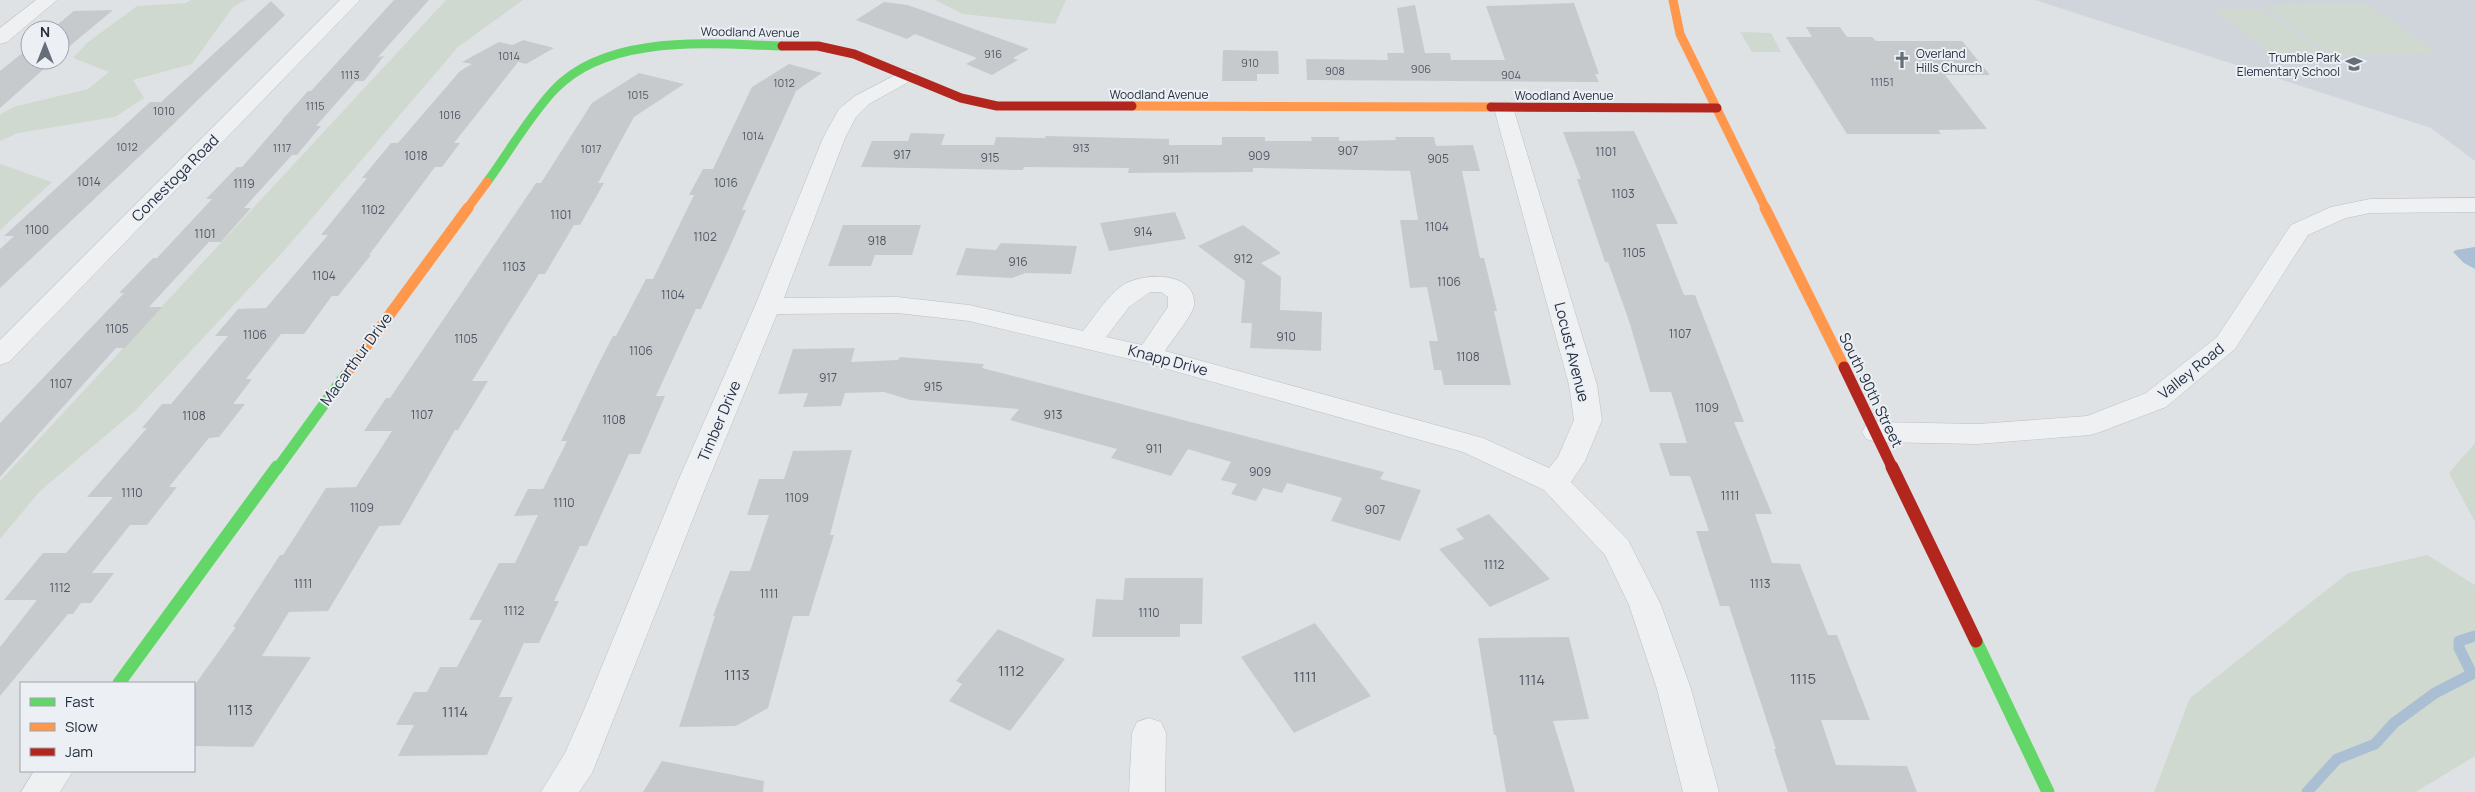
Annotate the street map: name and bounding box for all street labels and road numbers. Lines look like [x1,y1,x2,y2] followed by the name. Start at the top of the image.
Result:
[700,23,800,41] street label: Woodland Avenue
[1110,86,1208,103] street label: Woodland Avenue
[1515,87,1613,104] street label: Woodland Avenue
[127,130,223,226] street label: Conestoga Road
[1549,300,1595,404] street label: Locust Avenue
[315,308,397,410] street label: Macarthur Drive
[1834,329,1908,451] street label: South 90th Street
[2154,338,2228,404] street label: Valley Road
[1126,339,1211,381] street label: Knapp Drive
[692,377,746,465] street label: Timber Drive

